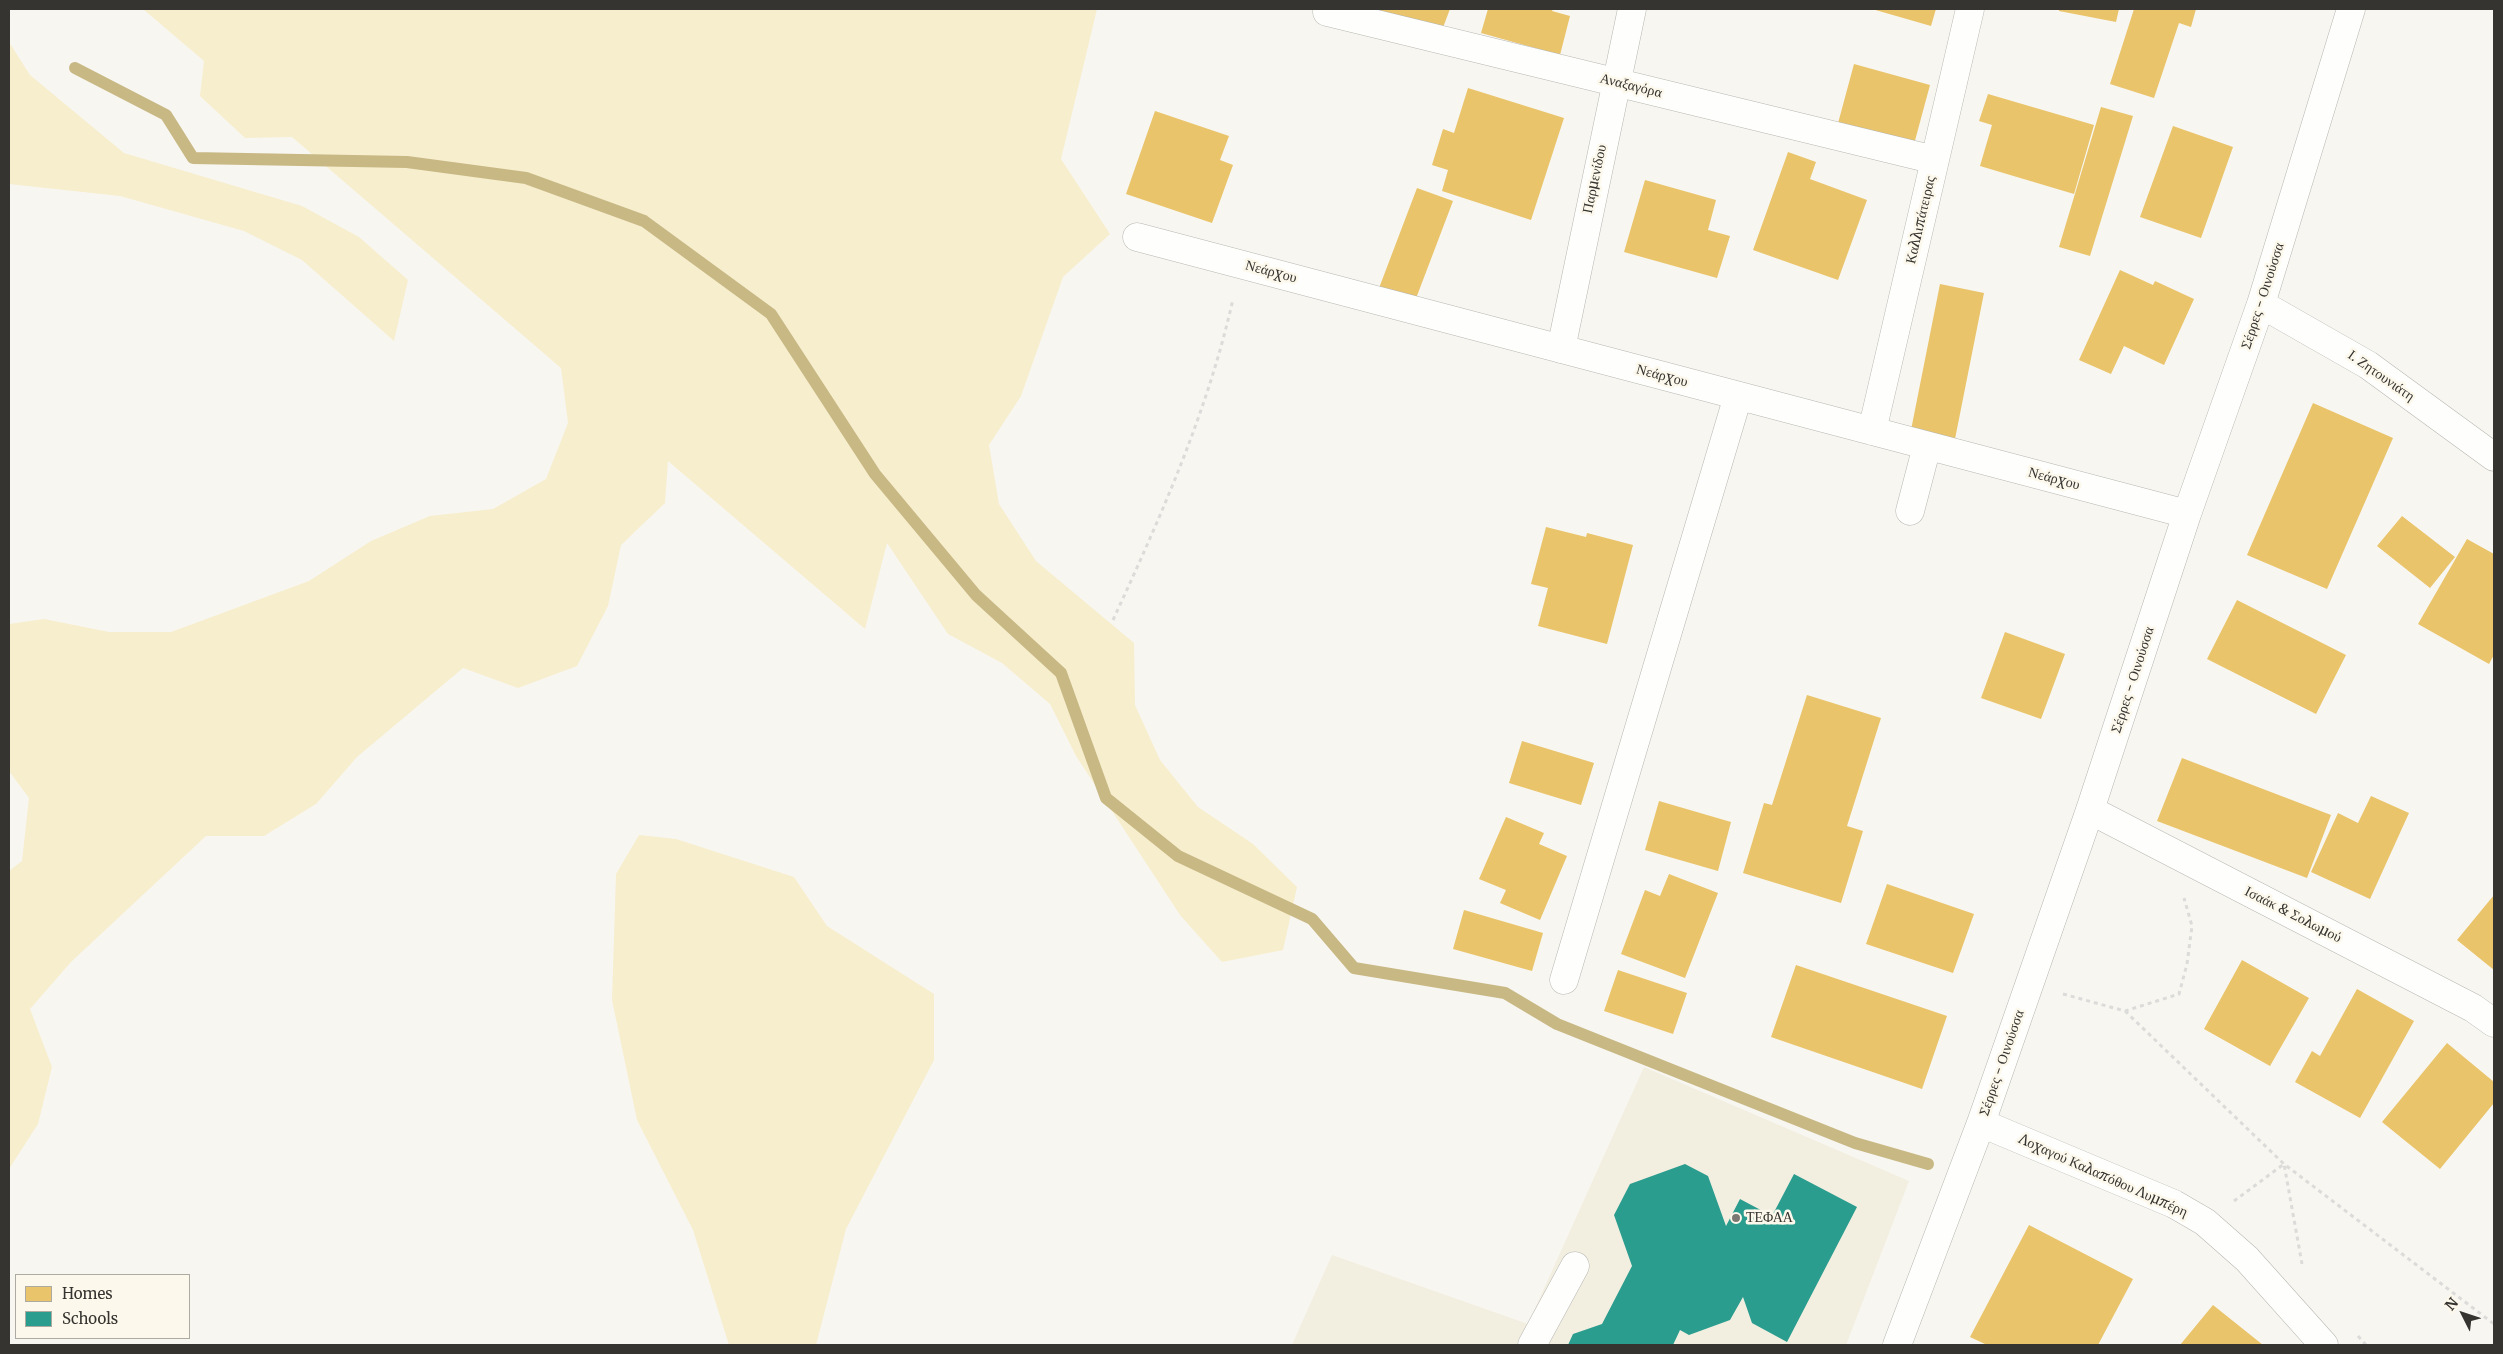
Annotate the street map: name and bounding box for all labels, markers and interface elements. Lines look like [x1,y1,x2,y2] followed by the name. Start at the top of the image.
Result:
[1598,70,1664,102] street label: Αναξαγόρα
[1580,143,1610,215] street label: Παρμενίδου
[1903,175,1939,265] street label: Καλλιπάτειρας
[2238,241,2288,351] street label: Σέρρες - Οινούσσα
[1243,257,1299,287] street label: Νεάρχου
[2345,347,2417,405] street label: Ι. Ζητουνιάτη
[1634,361,1690,391] street label: Νεάρχου
[2026,464,2082,494] street label: Νεάρχου
[2108,625,2158,735] street label: Σέρρες - Οινούσσα
[2242,883,2344,947] street label: Ισαάκ & Σολωμού
[1976,1008,2028,1118] street label: Σέρρες - Οινούσσα
[2016,1131,2190,1221] street label: Λοχαγού Καλαπόθου Λυμπέρη
[1746,1210,1793,1226] place label: ΤΕΦΑΑ
[1730,1212,1742,1224] marker: ΤΕΦΑΑ
[15,1274,190,1339] legend
[62,1284,113,1303] text: Homes
[2438,1289,2488,1339] north arrow
[2441,1294,2462,1314] text: N
[62,1309,118,1328] text: Schools

